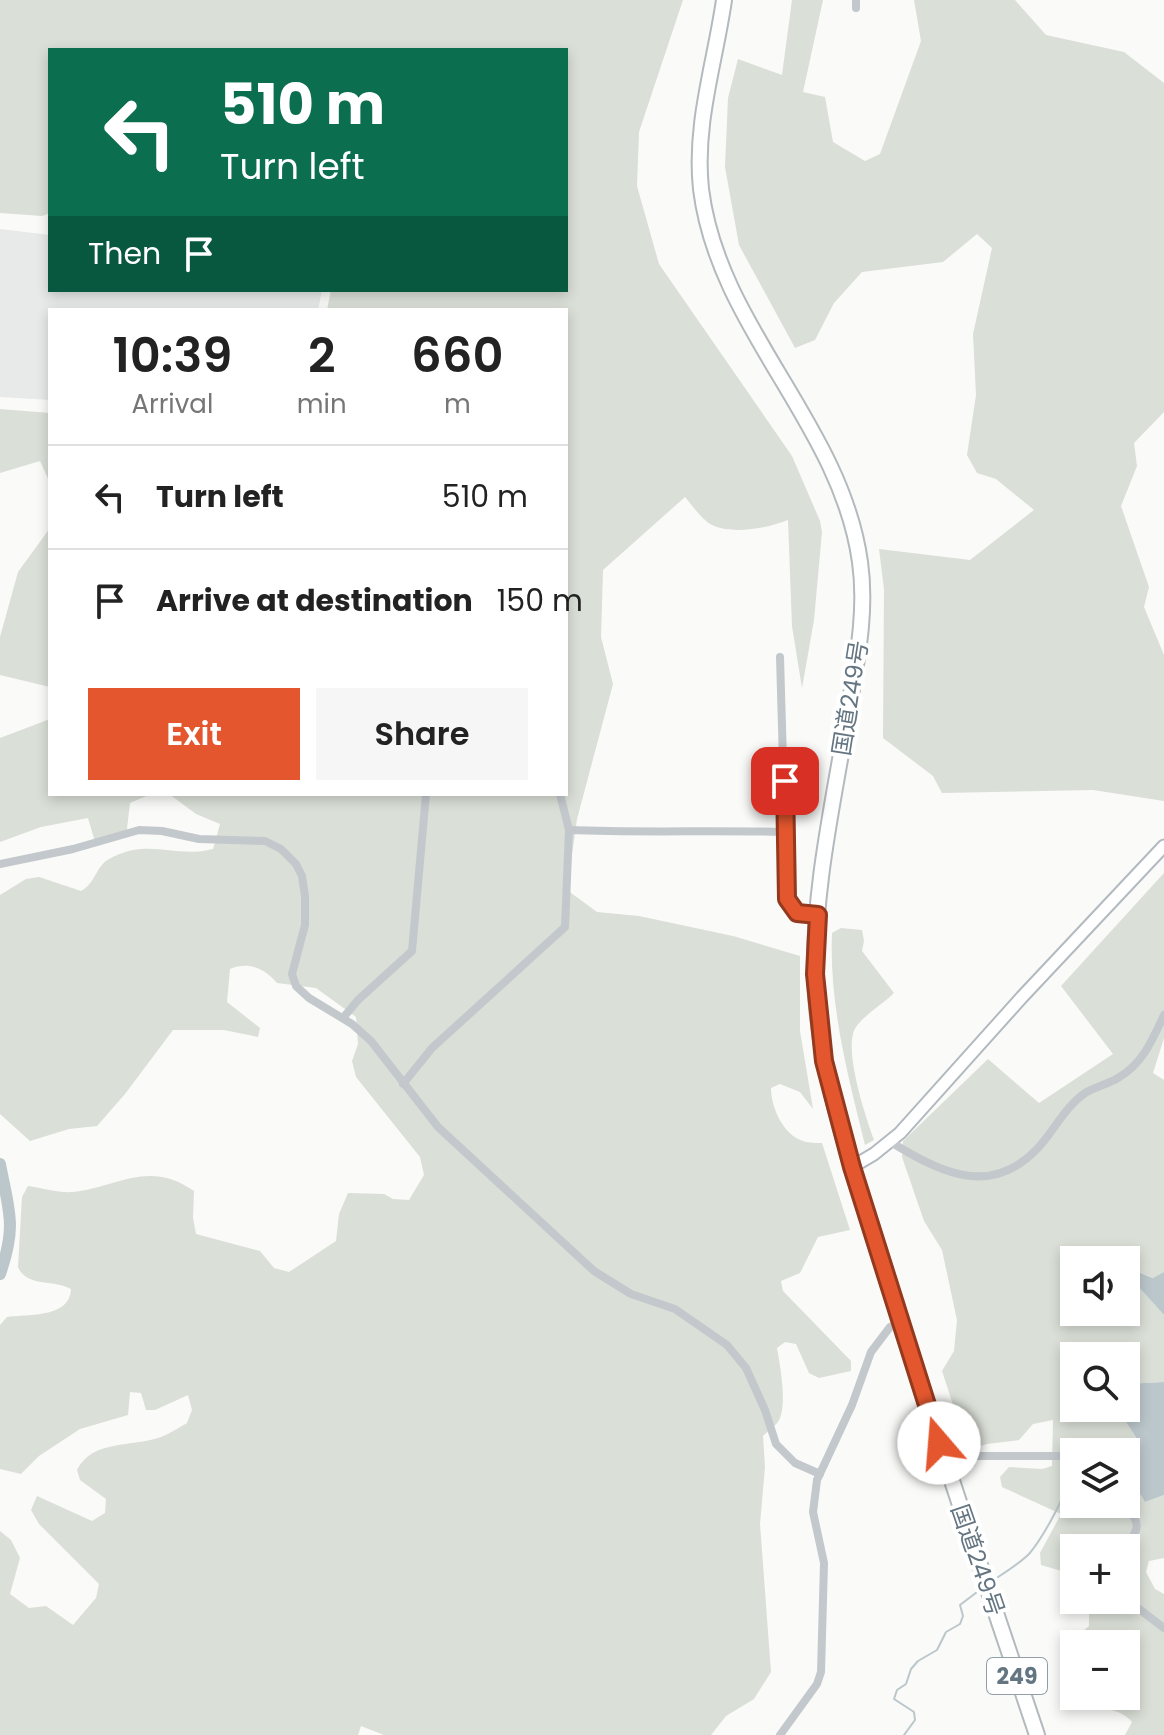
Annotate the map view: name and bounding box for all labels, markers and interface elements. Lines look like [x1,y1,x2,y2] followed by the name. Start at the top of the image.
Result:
[220,65,385,144] text: 510 m
[88,80,192,184] icon: left
[220,141,365,192] text: Turn left
[88,232,161,275] text: Then
[177,232,221,276] icon: arrive
[112,322,232,389] text: 10:39
[308,322,335,389] text: 2
[411,322,504,389] text: 660
[131,386,213,422] text: Arrival
[297,386,347,422] text: min
[444,386,471,422] text: m
[88,475,132,519] icon: left
[156,475,284,518] text: Turn left
[442,475,528,518] text: 510 m
[88,579,132,623] icon: arrive
[156,579,473,622] text: Arrive at destination
[497,579,583,622] text: 150 m
[825,638,875,758] street label: 国道249号
[88,688,300,780] button: Exit
[316,688,528,780] button: Share
[751,747,819,815] pin
[763,759,807,803] icon: arrive
[1060,1246,1140,1710] map controls
[1060,1246,1140,1326] button: sound
[1060,1342,1140,1422] button: search
[897,1401,981,1485] position arrow
[1060,1438,1140,1518] button: layers
[944,1500,1012,1620] street label: 国道249号
[1060,1534,1140,1614] button: +
[1060,1630,1140,1710] button: −
[987,1658,1047,1694] road number: 249

